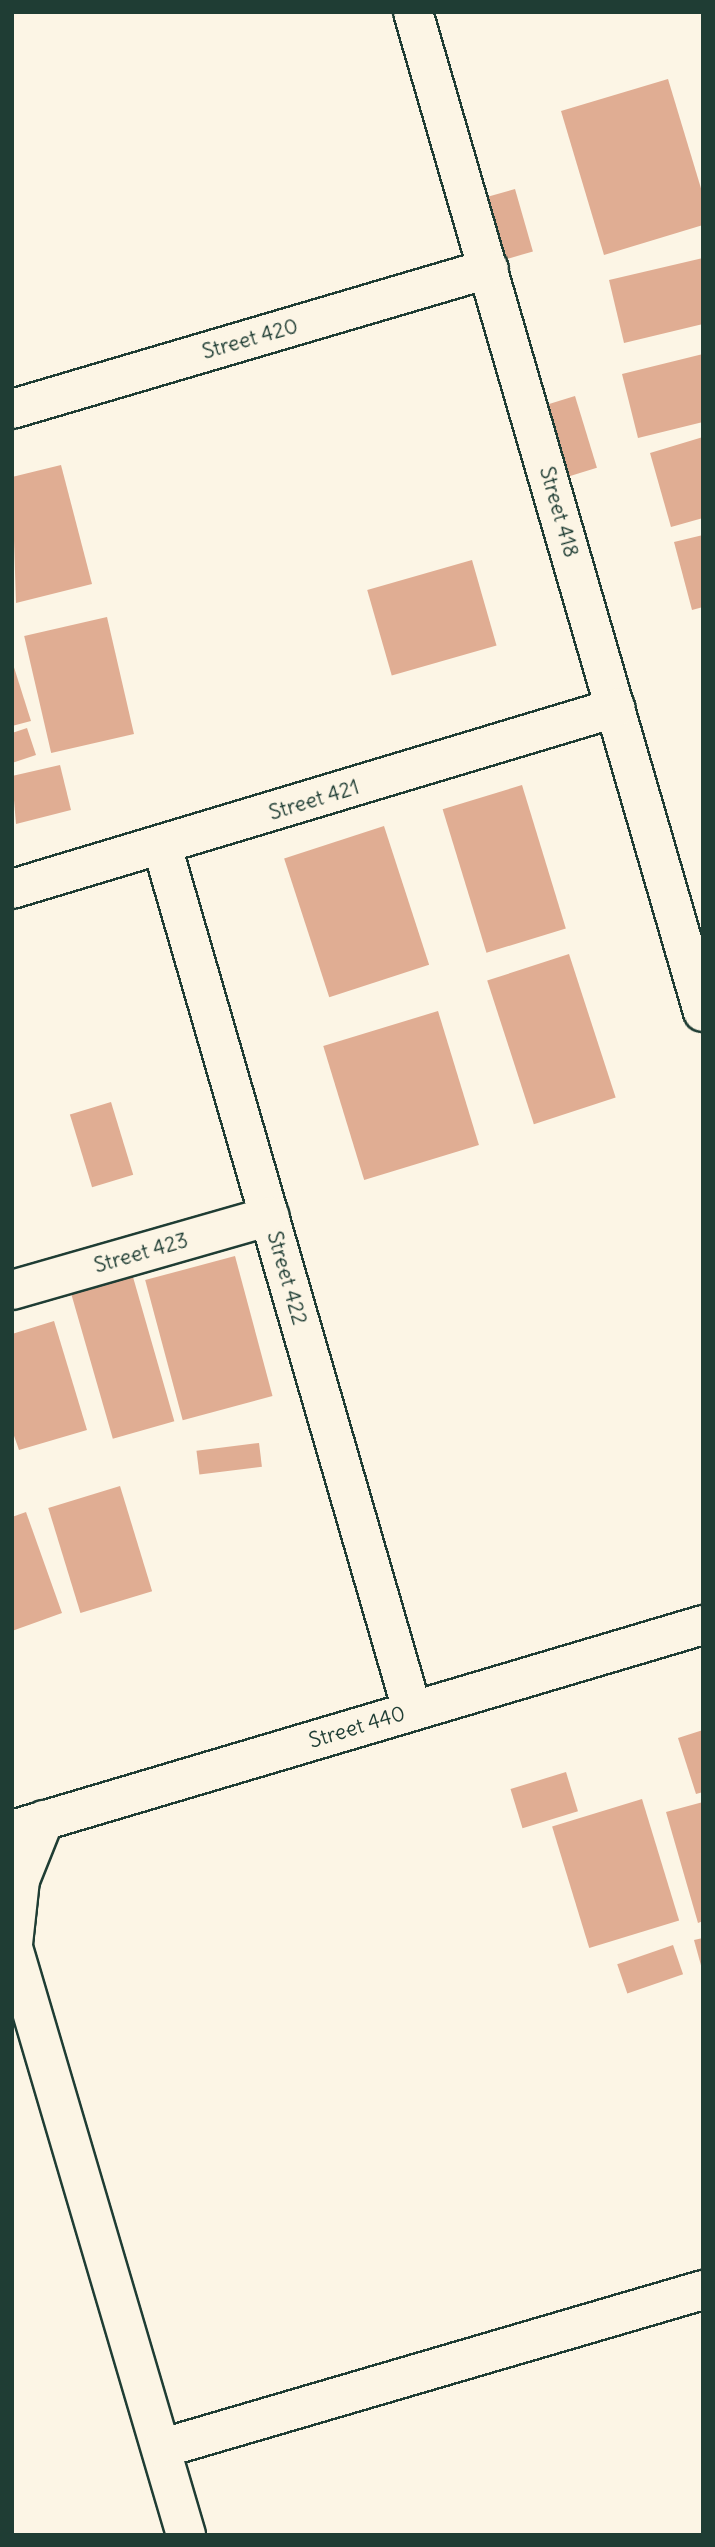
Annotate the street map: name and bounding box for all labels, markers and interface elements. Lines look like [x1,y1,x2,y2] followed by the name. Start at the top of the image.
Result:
[199,313,301,365] street label: Street 420
[534,464,584,560] street label: Street 418
[266,774,362,826] street label: Street 421
[91,1228,191,1278] street label: Street 423
[262,1228,312,1328] street label: Street 422
[306,1700,408,1754] street label: Street 440

